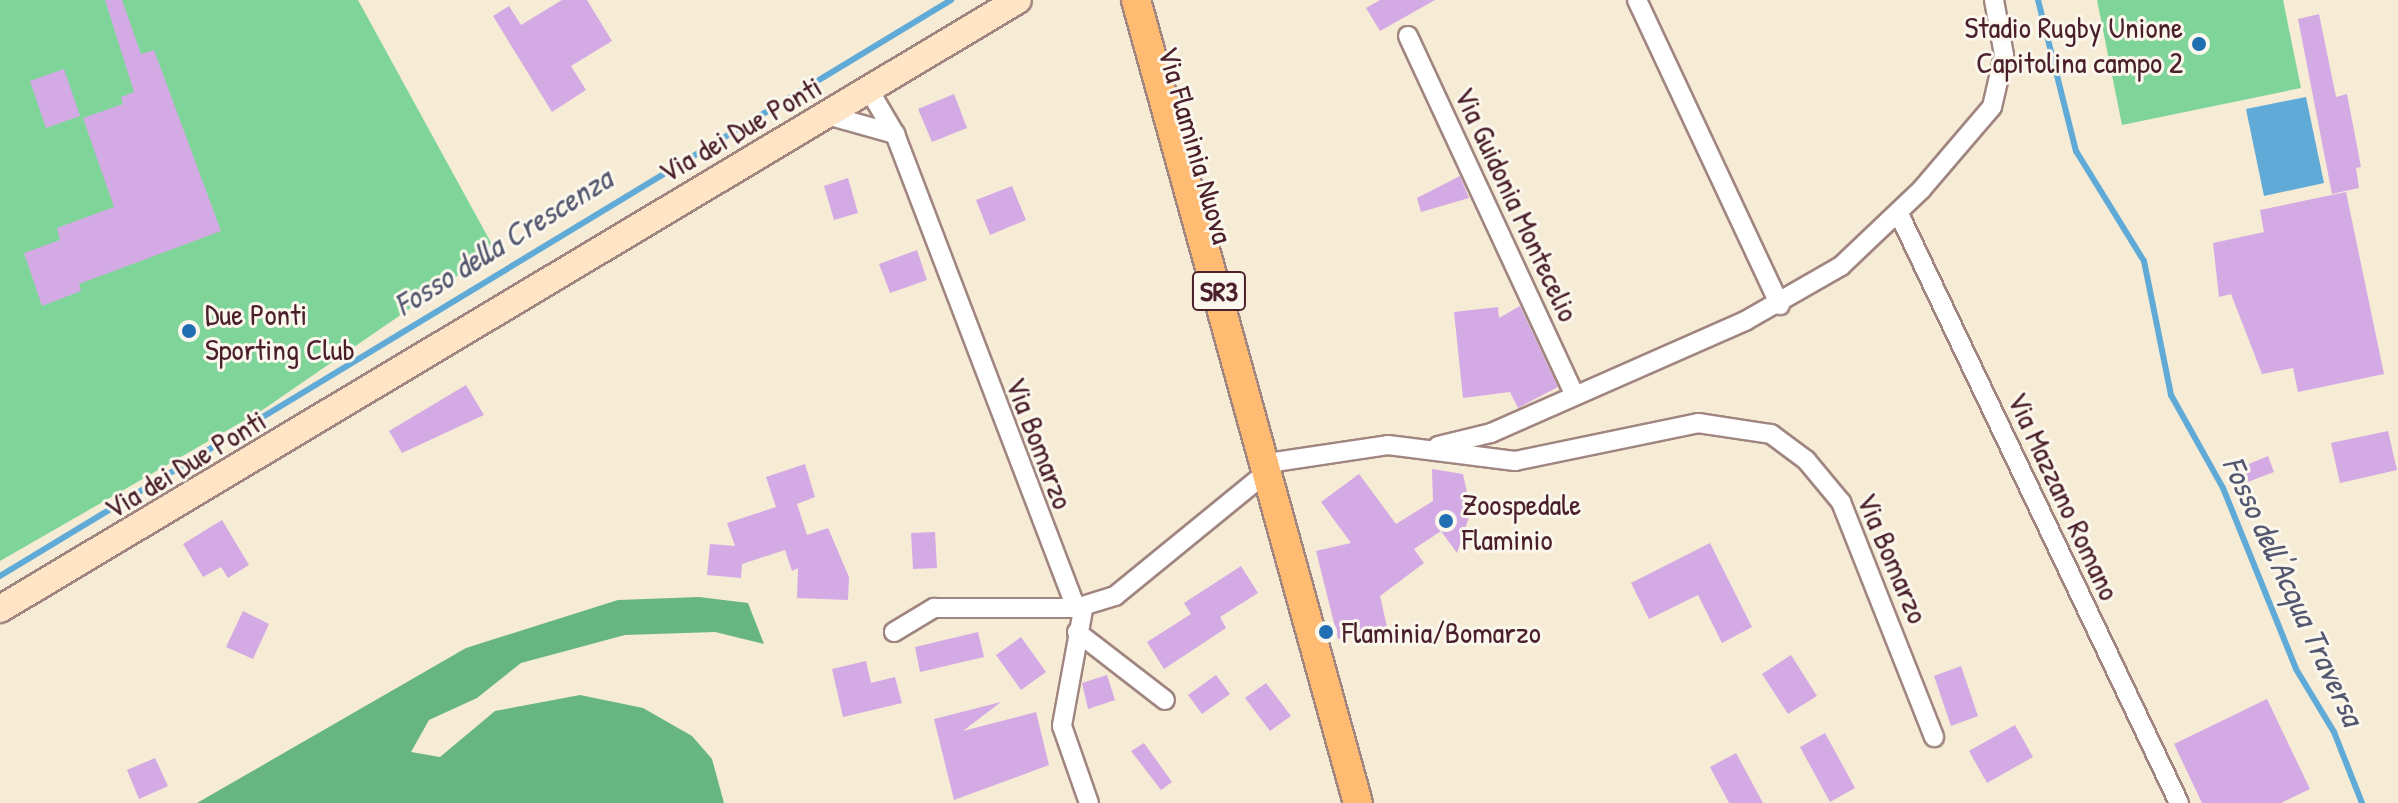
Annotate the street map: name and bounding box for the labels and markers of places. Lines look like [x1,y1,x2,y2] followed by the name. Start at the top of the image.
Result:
[1964,9,2183,80] place label: Stadio Rugby Unione Capitolina campo 2
[2190,35,2208,53] marker: Stadio Rugby Unione Capitolina campo 2
[205,296,355,366] place label: Due Ponti Sporting Club
[180,322,198,340] marker: Due Ponti Sporting Club
[1462,486,1581,556] place label: Zoospedale Flaminio
[1437,512,1455,530] marker: Zoospedale Flaminio
[1342,614,1541,650] place label: Flaminia/Bomarzo
[1317,623,1335,641] marker: Flaminia/Bomarzo

